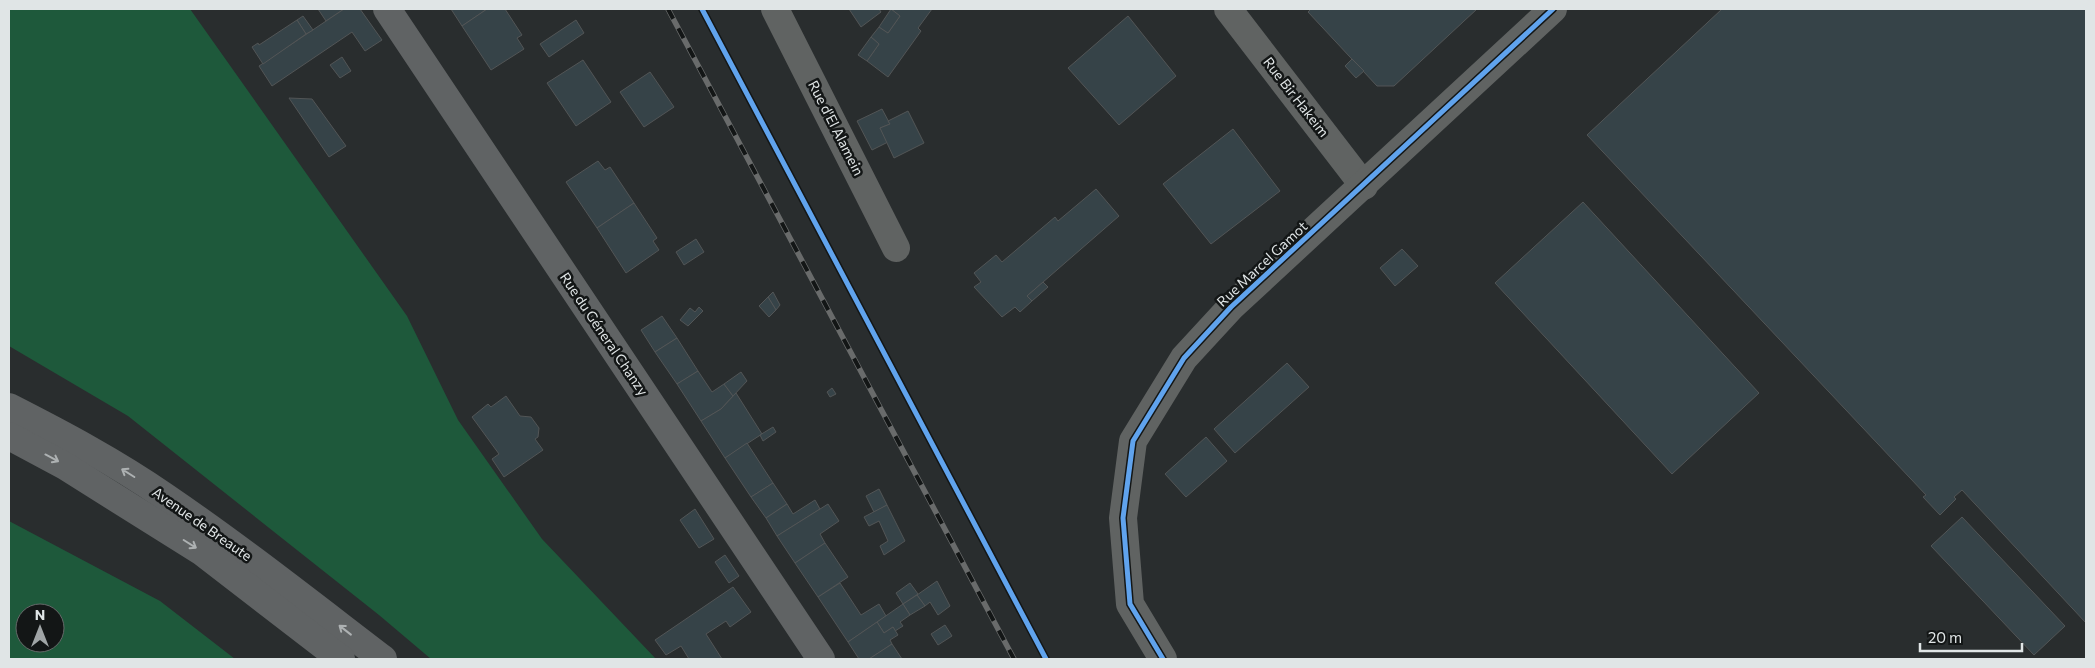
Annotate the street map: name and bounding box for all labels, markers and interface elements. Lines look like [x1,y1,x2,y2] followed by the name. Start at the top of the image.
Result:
[1260,53,1333,140] street label: Rue Bir Hakeim
[805,77,868,178] street label: Rue d'El Alamein
[1213,217,1311,310] street label: Rue Marcel Gamot
[557,269,652,399] street label: Rue du Géneral Chanzy
[44,454,59,464] one-way arrow
[121,468,135,478] one-way arrow
[149,483,255,564] street label: Avenue de Breaute
[182,539,196,549] one-way arrow
[15,603,65,653] north arrow
[35,606,45,623] text: N
[1920,620,2022,652] scale bar
[339,624,352,635] one-way arrow
[1928,628,1962,646] text: 20 m

